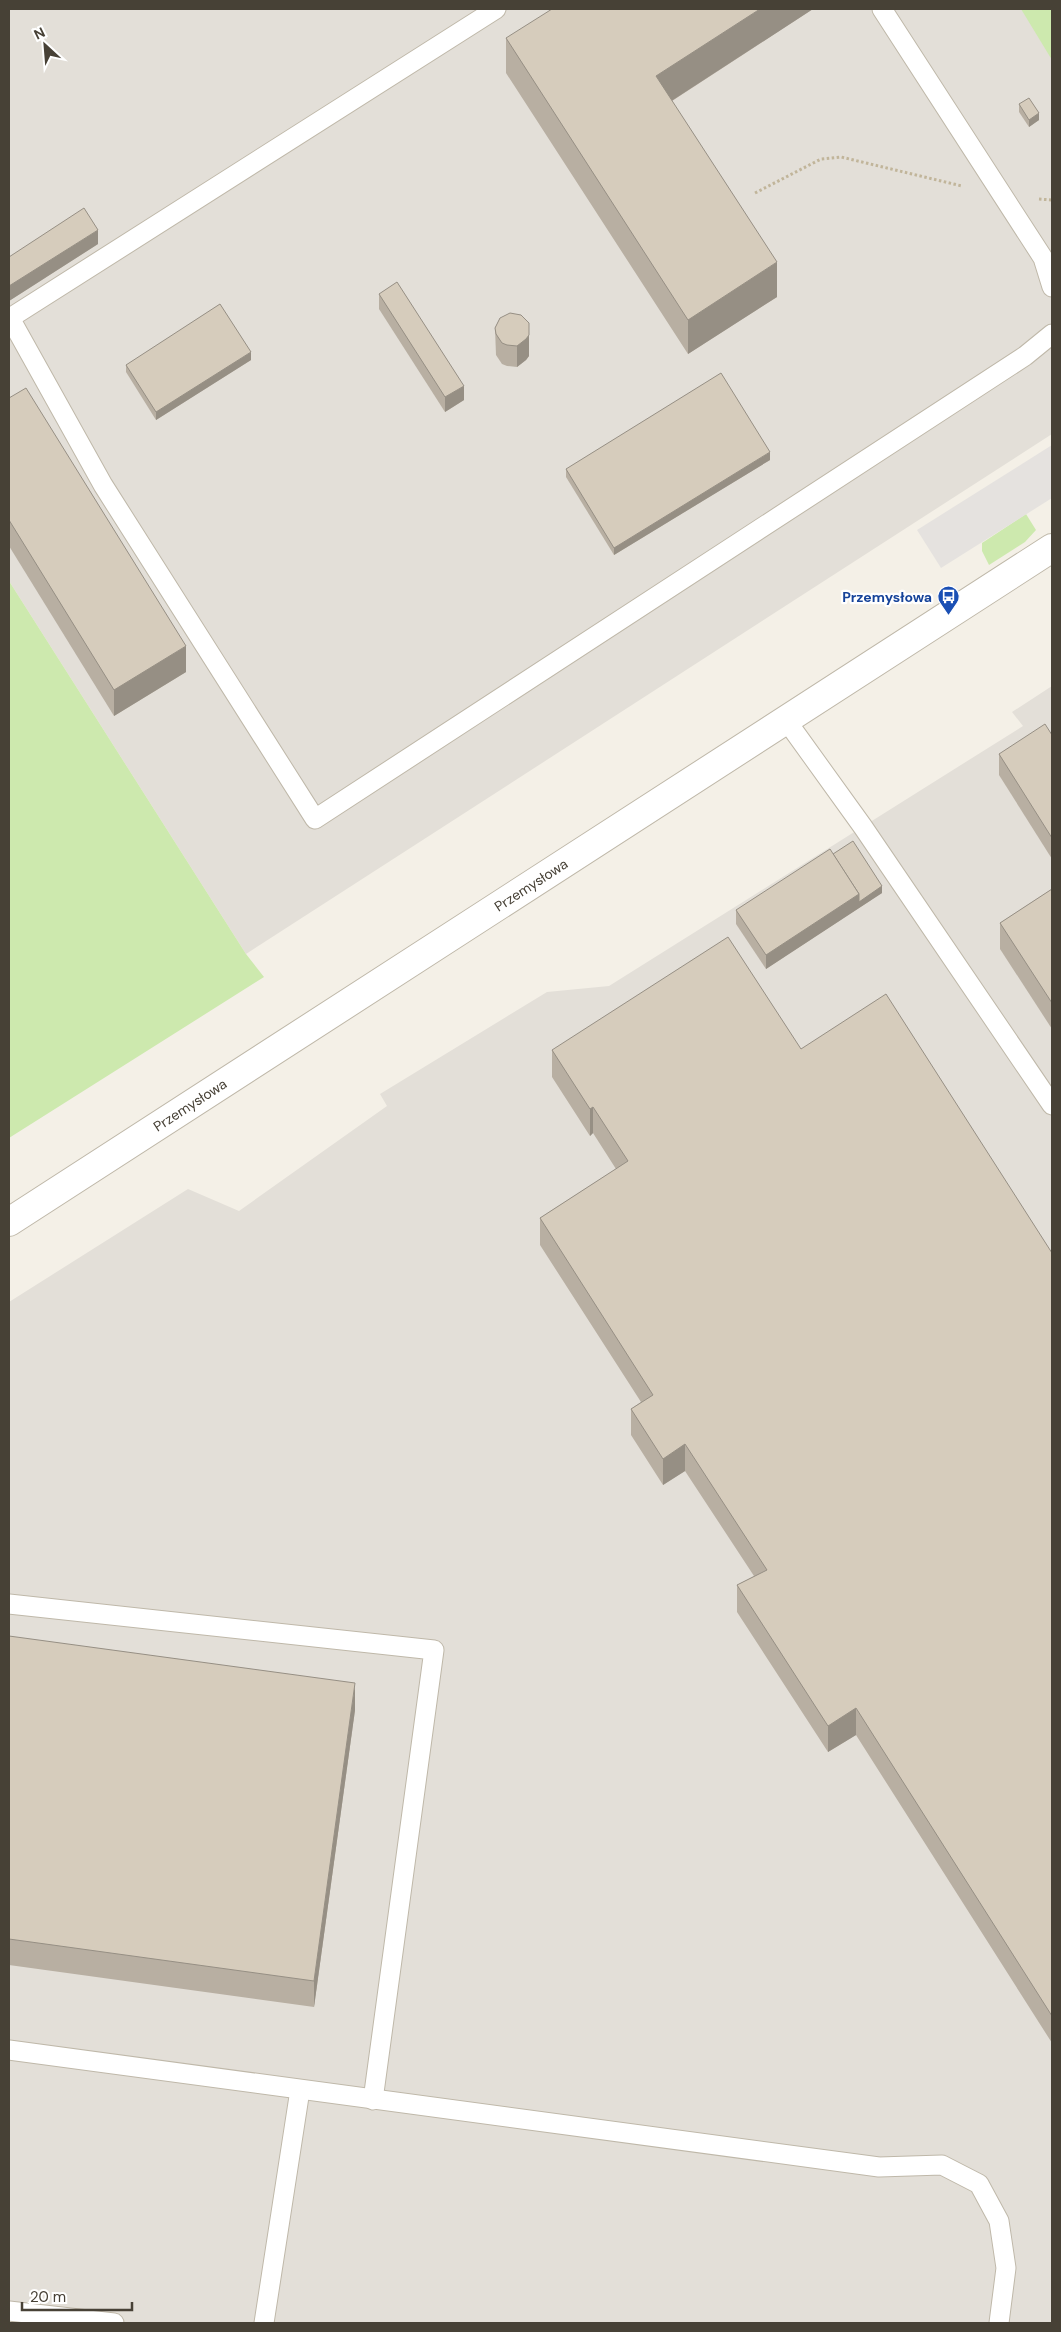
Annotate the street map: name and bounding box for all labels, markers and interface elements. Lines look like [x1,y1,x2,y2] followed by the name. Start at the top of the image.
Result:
[20,20,70,70] north arrow
[31,23,48,44] text: N
[936,585,960,616] bus stop icon: Przemysłowa
[842,588,932,606] place label: Przemysłowa
[491,855,571,915] street label: Przemysłowa
[150,1075,230,1135] street label: Przemysłowa
[22,2280,132,2312] scale bar
[30,2287,66,2307] text: 20 m

